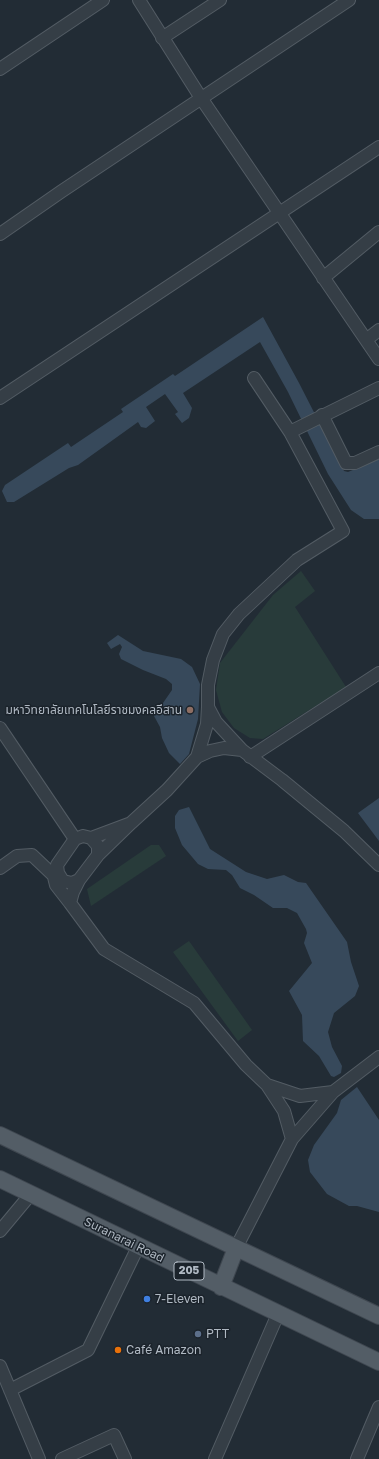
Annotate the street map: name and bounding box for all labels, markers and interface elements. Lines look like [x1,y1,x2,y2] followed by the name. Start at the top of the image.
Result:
[5,703,182,717] place label: มหาวิทยาลัยเทคโนโลยีราชมงคลอีสาน
[185,705,195,715] marker: มหาวิทยาลัยเทคโนโลยีราชมงคลอีสาน
[82,1214,166,1266] street label: Suranarai Road
[174,1262,204,1280] road number: 205
[155,1292,204,1306] place label: 7-Eleven
[142,1294,152,1304] marker: 7-Eleven
[206,1327,229,1341] place label: PTT
[193,1329,203,1339] marker: PTT
[126,1343,201,1357] place label: Café Amazon
[113,1345,123,1355] marker: Café Amazon

